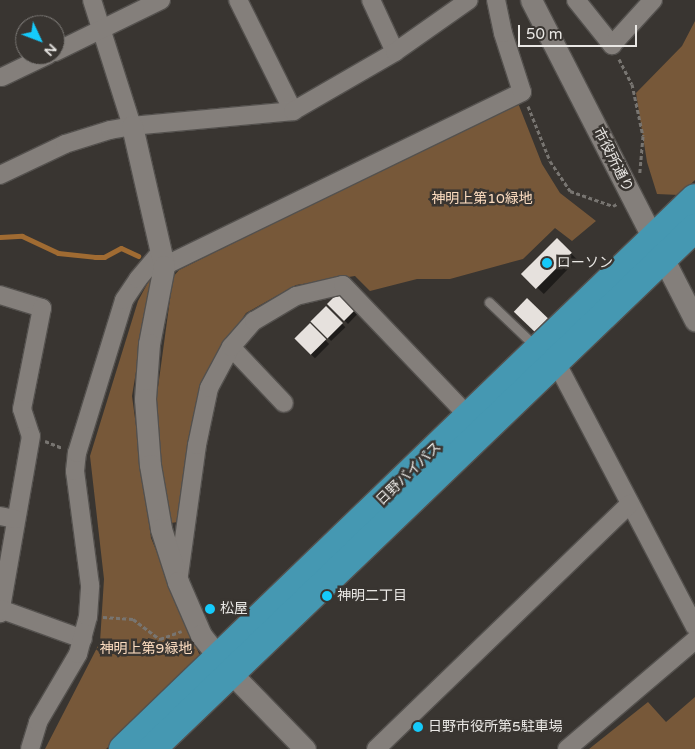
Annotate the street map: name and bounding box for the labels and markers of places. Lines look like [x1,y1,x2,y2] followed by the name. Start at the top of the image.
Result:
[557,255,613,271] place label: ローソン
[541,257,553,269] marker: ローソン
[337,588,407,604] place label: 神明二丁目
[321,590,333,602] marker: 神明二丁目
[220,601,248,617] place label: 松屋
[204,603,216,615] marker: 松屋
[428,719,563,735] place label: 日野市役所第5駐車場
[412,721,424,733] marker: 日野市役所第5駐車場

